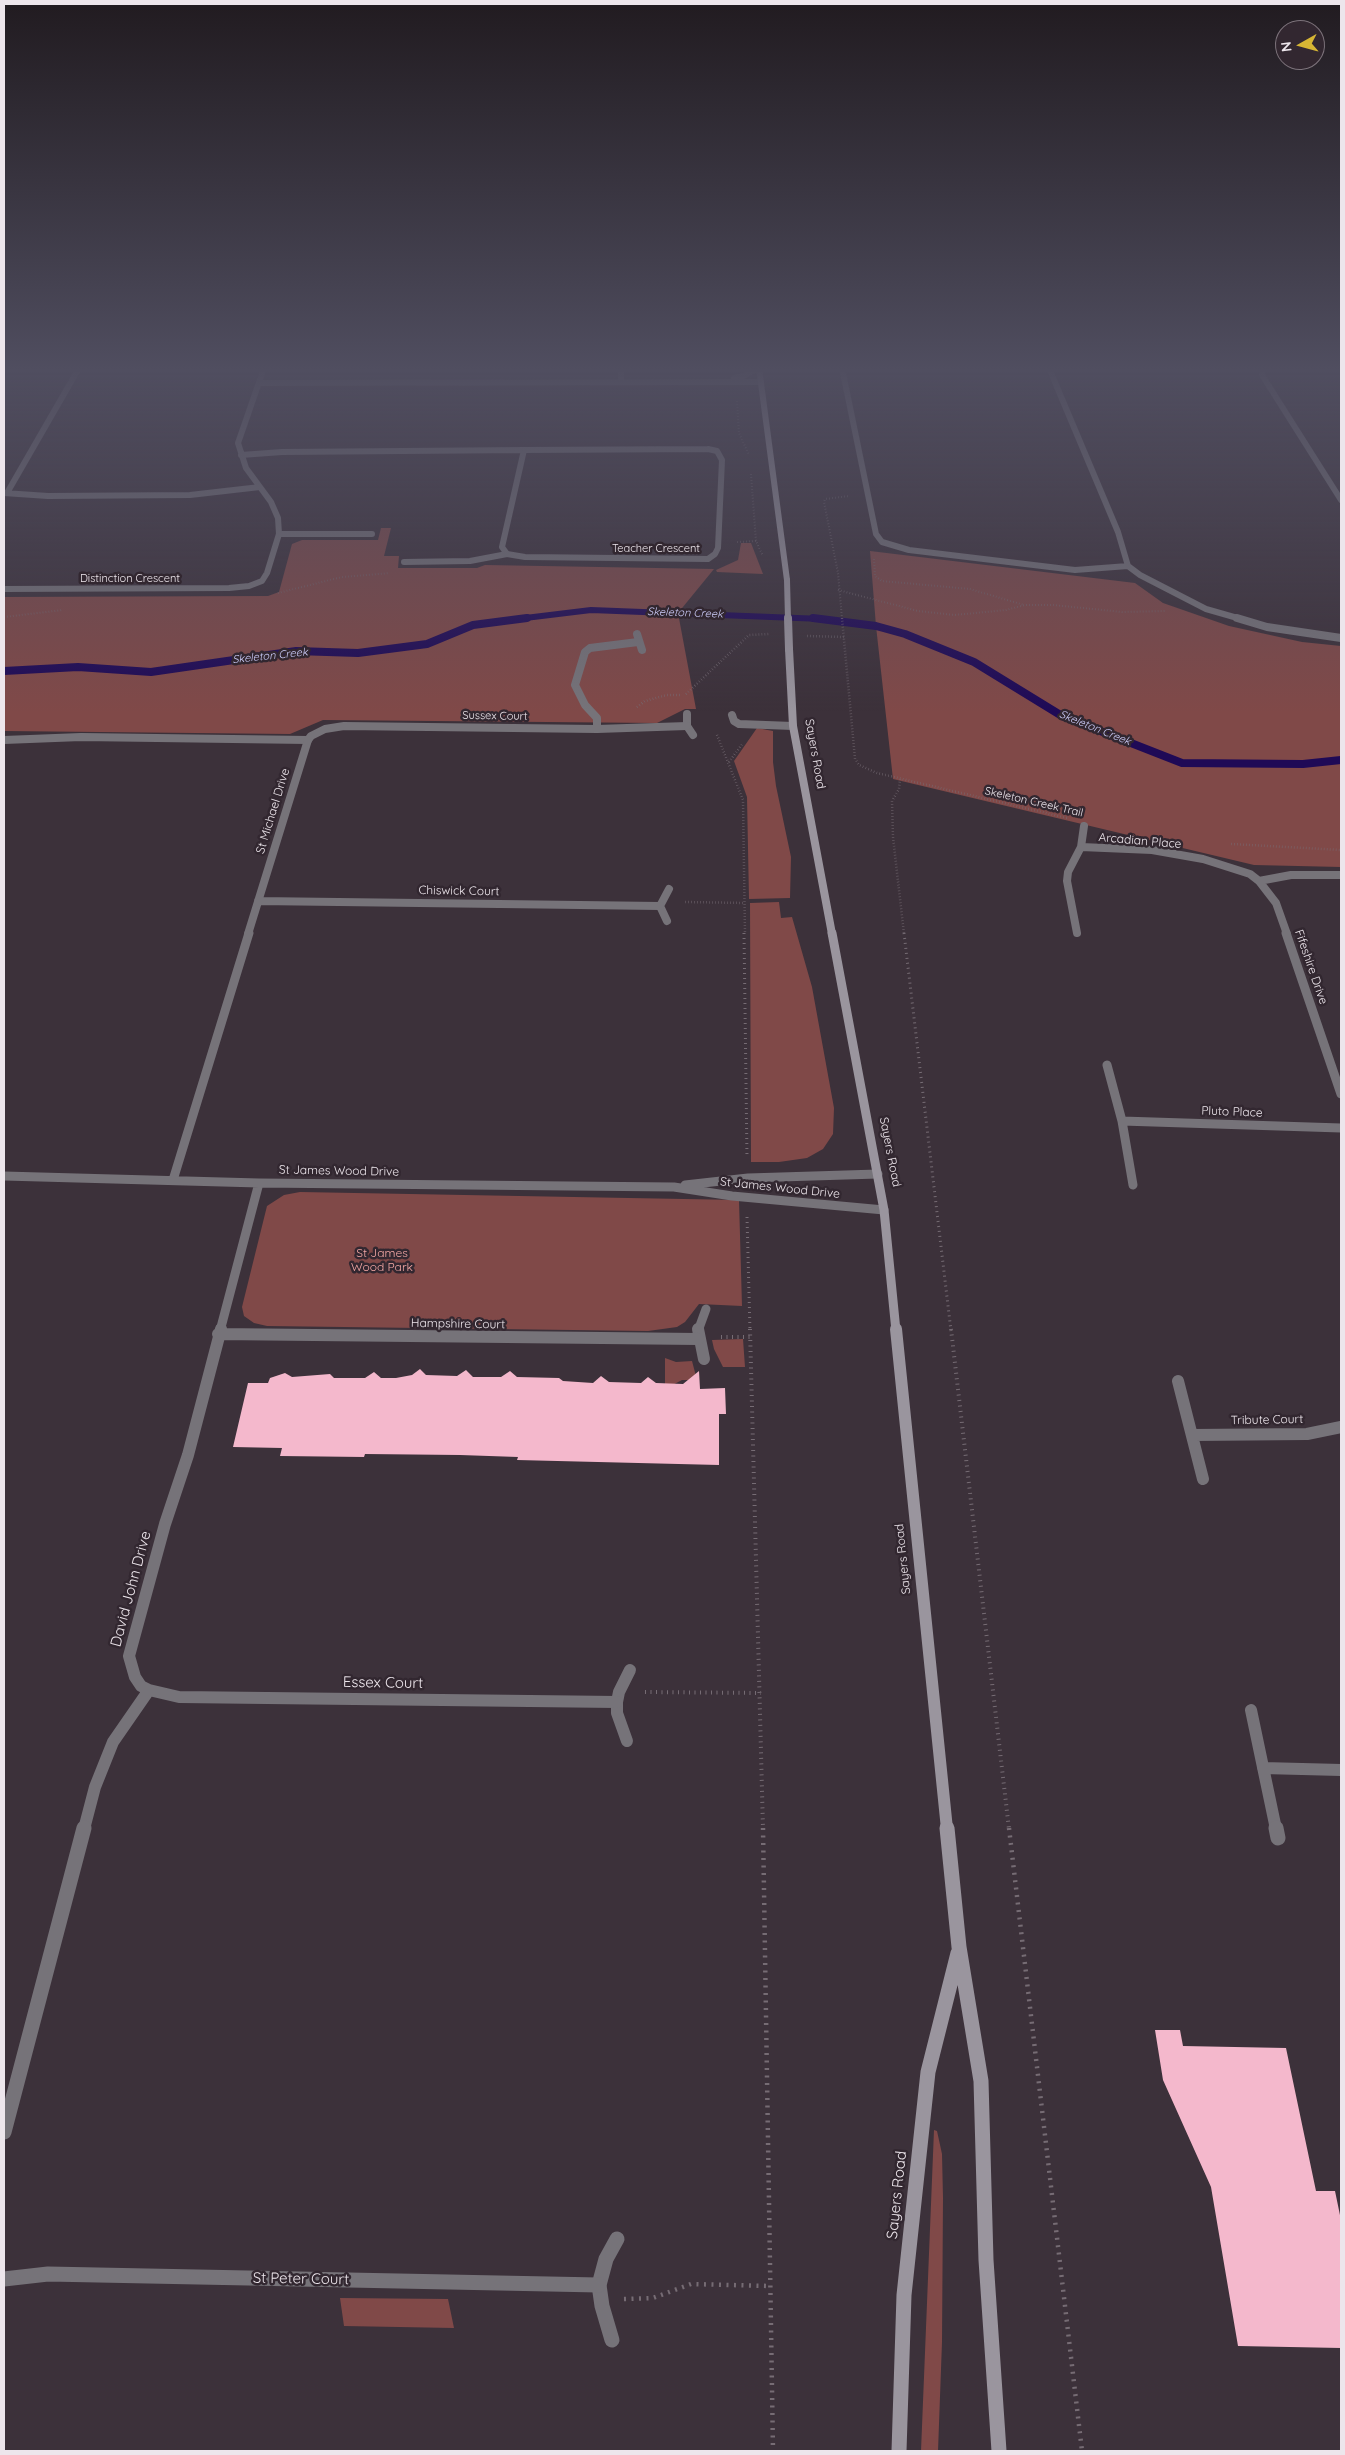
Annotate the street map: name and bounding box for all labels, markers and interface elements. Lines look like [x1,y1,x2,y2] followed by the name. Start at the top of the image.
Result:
[1275,20,1325,70] north arrow
[1277,41,1296,53] text: N
[612,542,700,556] street label: Teacher Crescent
[80,572,180,586] street label: Distinction Crescent
[647,605,723,621] water label: Skeleton Creek
[232,645,308,667] water label: Skeleton Creek
[1057,708,1133,748] water label: Skeleton Creek
[462,709,528,723] street label: Sussex Court
[802,718,828,790] street label: Sayers Road
[253,767,293,855] street label: St Michael Drive
[984,784,1084,820] street label: Skeleton Creek Trail
[1098,830,1182,852] street label: Arcadian Place
[418,883,500,899] street label: Chiswick Court
[1291,928,1331,1006] street label: Fifeshire Drive
[1201,1104,1263,1120] street label: Pluto Place
[876,1116,904,1188] street label: Sayers Road
[279,1163,399,1179] street label: St James Wood Drive
[719,1175,841,1201] street label: St James Wood Drive
[351,1246,413,1274] park label: St James Wood Park
[411,1316,505,1332] street label: Hampshire Court
[1231,1412,1303,1428] street label: Tribute Court
[892,1523,914,1595] street label: Sayers Road
[107,1529,155,1649] street label: David John Drive
[343,1673,423,1693] street label: Essex Court
[883,2150,911,2240] street label: Sayers Road
[253,2269,349,2289] street label: St Peter Court

